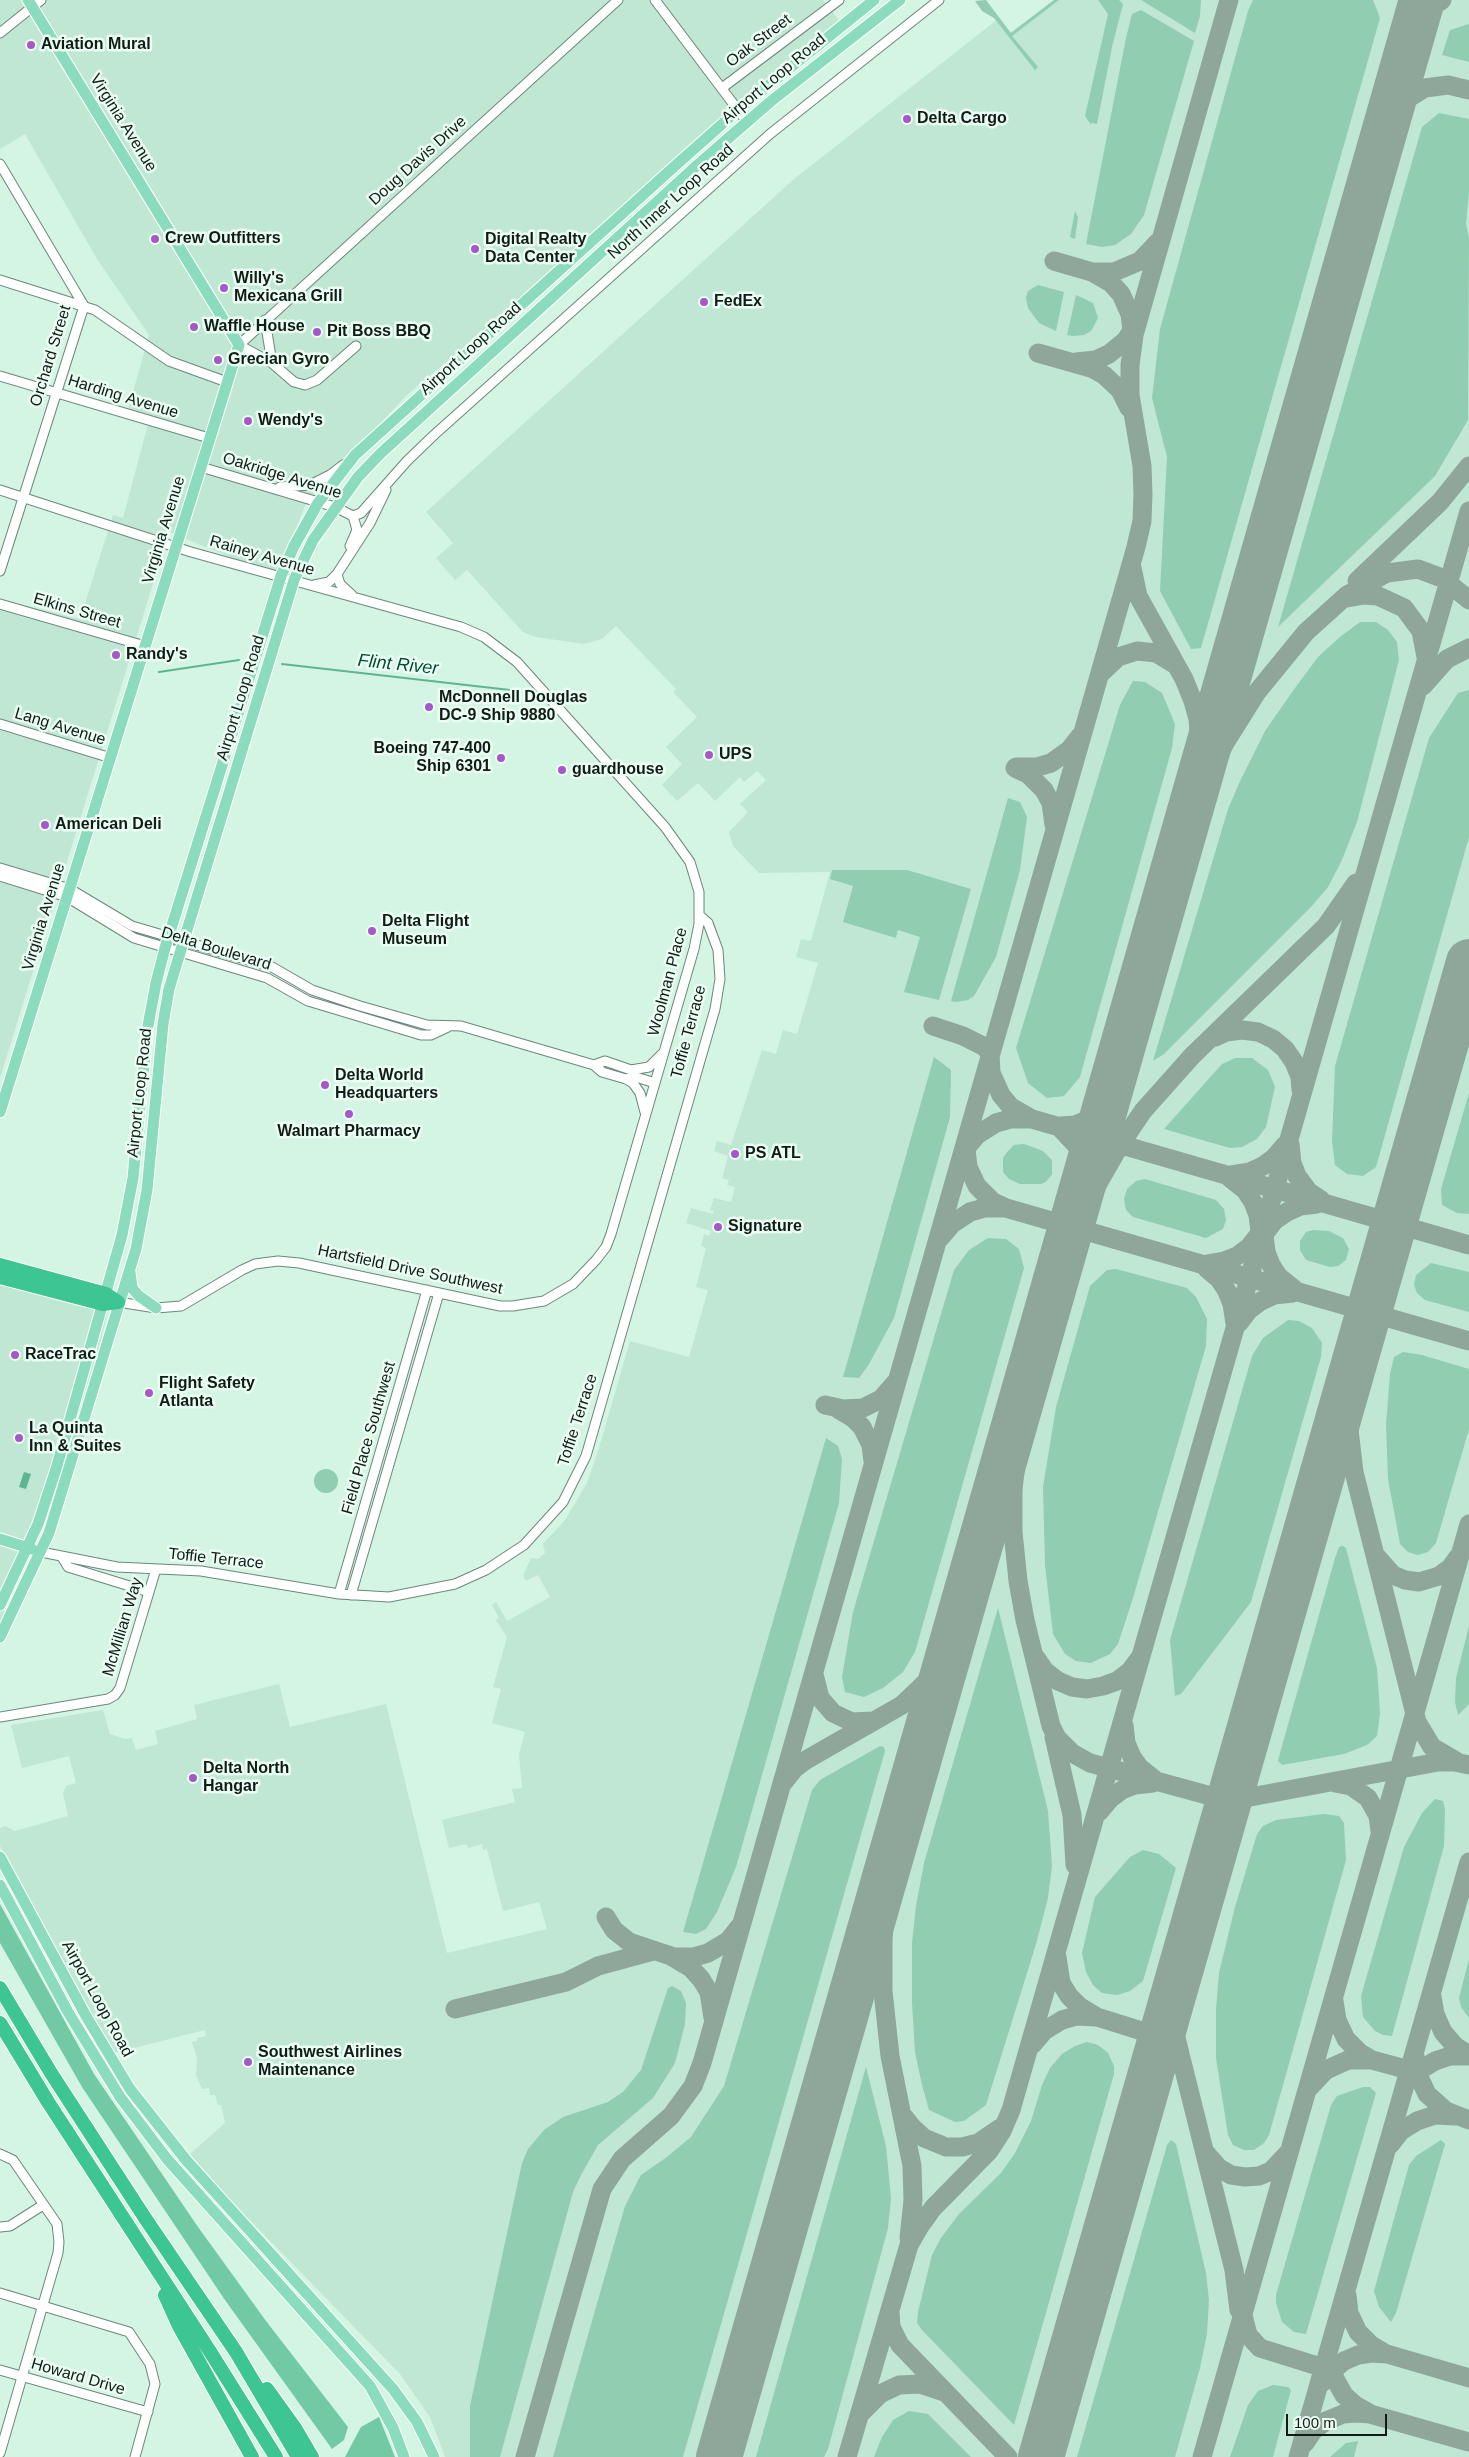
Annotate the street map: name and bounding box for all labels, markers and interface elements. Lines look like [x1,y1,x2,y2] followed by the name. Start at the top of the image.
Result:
[723,10,795,72] street label: Oak Street
[718,30,830,128] street label: Airport Loop Road
[41,35,151,55] place label: Aviation Mural
[25,39,37,51] marker: Aviation Mural
[85,71,161,175] street label: Virginia Avenue
[917,109,1007,129] place label: Delta Cargo
[365,112,471,210] street label: Doug Davis Drive
[901,113,913,125] marker: Delta Cargo
[604,140,738,264] street label: North Inner Loop Road
[165,229,281,249] place label: Crew Outfitters
[485,230,586,268] place label: Digital Realty Data Center
[149,233,161,245] marker: Crew Outfitters
[469,243,481,255] marker: Digital Realty Data Center
[234,269,342,307] place label: Willy's Mexicana Grill
[218,282,230,294] marker: Willy's Mexicana Grill
[714,292,762,312] place label: FedEx
[698,296,710,308] marker: FedEx
[416,298,526,400] street label: Airport Loop Road
[26,303,76,409] street label: Orchard Street
[204,317,305,337] place label: Waffle House
[188,321,200,333] marker: Waffle House
[327,322,431,342] place label: Pit Boss BBQ
[311,326,323,338] marker: Pit Boss BBQ
[228,350,329,370] place label: Grecian Gyro
[212,354,224,366] marker: Grecian Gyro
[65,371,181,423] street label: Harding Avenue
[258,411,323,431] place label: Wendy's
[242,415,254,427] marker: Wendy's
[220,449,344,503] street label: Oakridge Avenue
[139,474,189,586] street label: Virginia Avenue
[207,532,317,580] street label: Rainey Avenue
[31,589,123,633] street label: Elkins Street
[213,633,269,763] street label: Airport Loop Road
[126,645,188,665] place label: Randy's
[110,649,122,661] marker: Randy's
[357,650,439,680] water label: Flint River
[439,688,587,726] place label: McDonnell Douglas DC-9 Ship 9880
[423,701,435,713] marker: McDonnell Douglas DC-9 Ship 9880
[12,704,108,750] street label: Lang Avenue
[374,739,491,777] place label: Boeing 747-400 Ship 6301
[719,745,752,765] place label: UPS
[703,749,715,761] marker: UPS
[495,752,507,764] marker: Boeing 747-400 Ship 6301
[572,760,664,780] place label: guardhouse
[556,764,568,776] marker: guardhouse
[55,815,162,835] place label: American Deli
[39,819,51,831] marker: American Deli
[19,861,69,973] street label: Virginia Avenue
[382,912,469,950] place label: Delta Flight Museum
[159,923,273,975] street label: Delta Boulevard
[366,925,378,937] marker: Delta Flight Museum
[644,926,692,1038] street label: Woolman Place
[667,983,711,1081] street label: Toffie Terrace
[124,1027,156,1159] street label: Airport Loop Road
[335,1066,438,1104] place label: Delta World Headquarters
[319,1079,331,1091] marker: Delta World Headquarters
[343,1108,355,1120] marker: Walmart Pharmacy
[277,1122,421,1142] place label: Walmart Pharmacy
[745,1144,801,1164] place label: PS ATL
[729,1148,741,1160] marker: PS ATL
[728,1217,802,1237] place label: Signature
[712,1221,724,1233] marker: Signature
[316,1241,504,1299] street label: Hartsfield Drive Southwest
[25,1345,96,1365] place label: RaceTrac
[9,1349,21,1361] marker: RaceTrac
[338,1359,400,1517] street label: Field Place Southwest
[554,1372,602,1468] street label: Toffie Terrace
[159,1374,255,1412] place label: Flight Safety Atlanta
[143,1387,155,1399] marker: Flight Safety Atlanta
[29,1419,121,1457] place label: La Quinta Inn & Suites
[13,1432,25,1444] marker: La Quinta Inn & Suites
[167,1544,265,1574] street label: Toffie Terrace
[99,1575,147,1679] street label: McMillian Way
[203,1759,289,1797] place label: Delta North Hangar
[187,1772,199,1784] marker: Delta North Hangar
[57,1938,137,2060] street label: Airport Loop Road
[258,2043,402,2081] place label: Southwest Airlines Maintenance
[242,2056,254,2068] marker: Southwest Airlines Maintenance
[29,2354,127,2400] street label: Howard Drive
[1289,2404,1390,2436] scale bar
[1294,2414,1336,2431] text: 100 m

